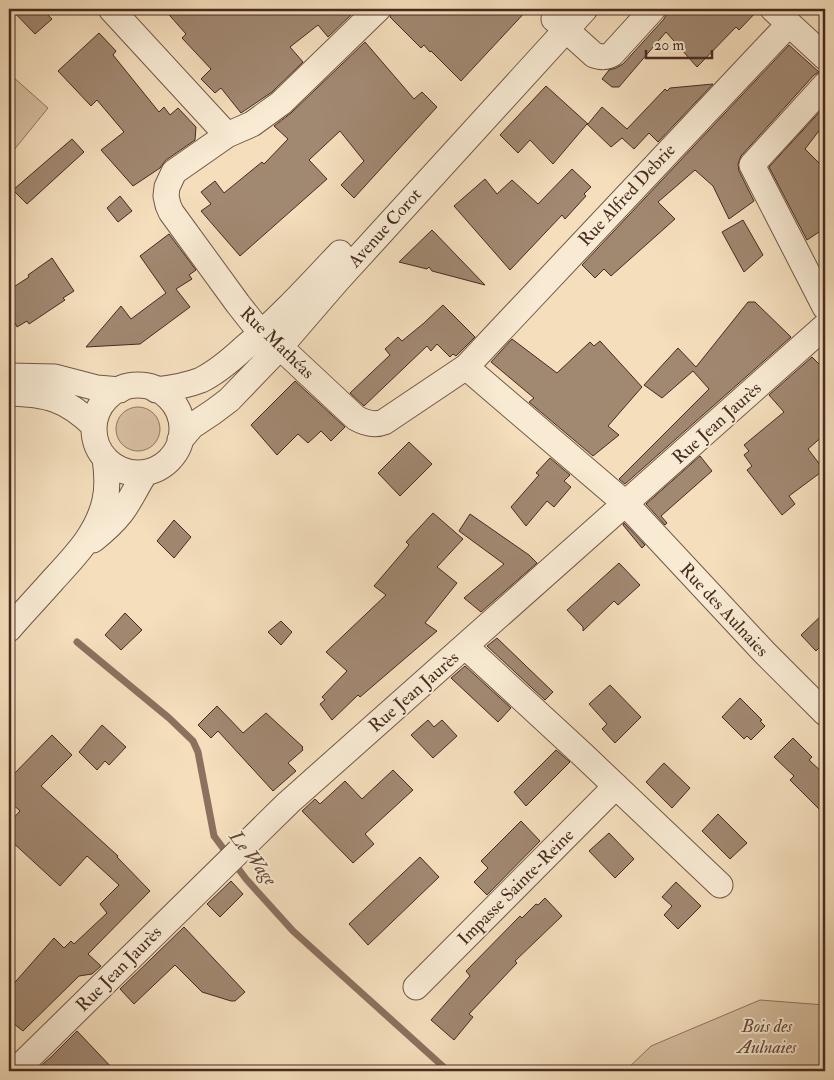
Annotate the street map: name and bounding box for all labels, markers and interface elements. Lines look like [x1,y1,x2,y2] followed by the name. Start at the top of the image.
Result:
[646,28,713,60] scale bar
[654,36,684,55] text: 20 m
[574,139,681,251] street label: Rue Alfred Debrie
[343,183,427,273] street label: Avenue Corot
[235,302,319,384] street label: Rue Mathéas
[668,377,766,469] street label: Rue Jean Jaurès
[675,558,773,662] street label: Rue des Aulnaies
[364,646,464,738] street label: Rue Jean Jaurès
[453,824,579,950] street label: Impasse Sainte-Reine
[223,825,283,891] water label: Le Wage
[71,921,167,1017] street label: Rue Jean Jaurès
[735,1015,798,1059] park label: Bois des Aulnaies

